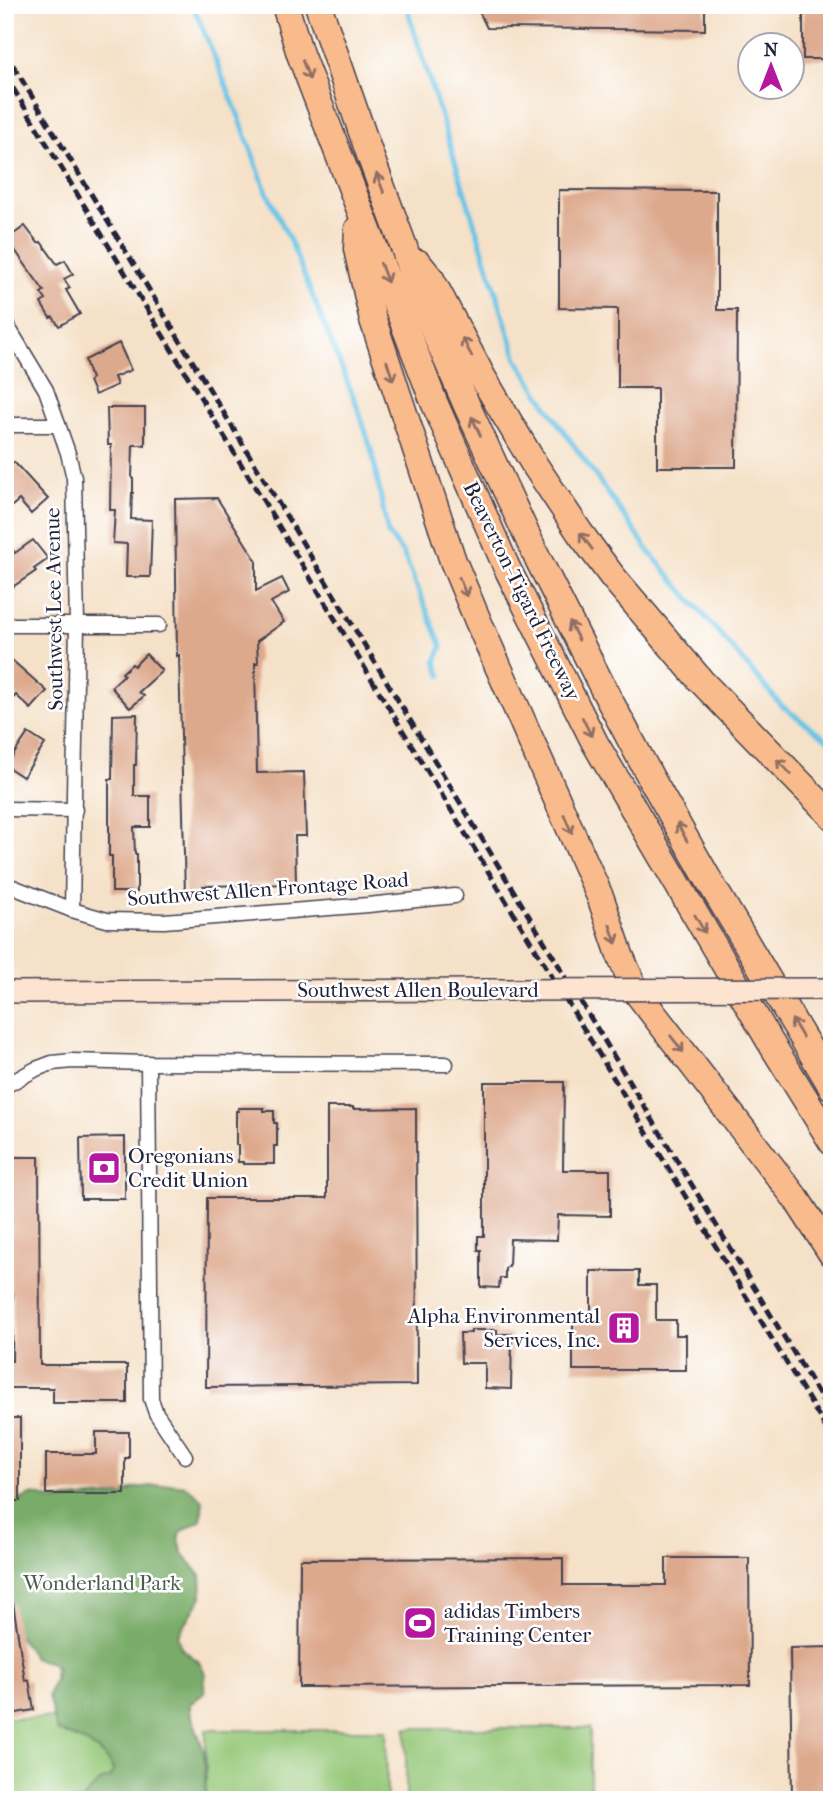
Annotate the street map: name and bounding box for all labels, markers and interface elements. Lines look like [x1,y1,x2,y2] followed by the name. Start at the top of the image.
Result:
[736,32,806,102] north arrow
[764,39,779,61] text: N
[301,59,314,80] one-way arrow
[373,172,386,194] one-way arrow
[379,262,391,284] one-way arrow
[459,337,473,358] one-way arrow
[385,360,397,382] one-way arrow
[469,416,482,437] one-way arrow
[458,478,586,705] street label: Beaverton-Tigard Freeway
[40,507,68,711] street label: Southwest Lee Avenue
[578,532,593,551] one-way arrow
[458,575,471,597] one-way arrow
[567,621,581,642] one-way arrow
[581,716,595,737] one-way arrow
[776,758,793,775] one-way arrow
[562,812,575,834] one-way arrow
[675,822,688,843] one-way arrow
[126,867,410,911] street label: Southwest Allen Frontage Road
[694,913,708,933] one-way arrow
[607,923,620,945] one-way arrow
[297,978,539,1002] street label: Southwest Allen Boulevard
[790,1018,803,1039] one-way arrow
[670,1034,685,1052] one-way arrow
[128,1144,248,1192] place label: Oregonians Credit Union
[85,1149,123,1187] bank icon: Oregonians Credit Union
[407,1304,600,1352] place label: Alpha Environmental Services, Inc.
[605,1309,643,1347] building icon: Alpha Environmental Services, Inc.
[22,1571,181,1595] park label: Wonderland Park
[444,1599,591,1647] place label: adidas Timbers Training Center
[401,1604,439,1642] sports icon: adidas Timbers Training Center

